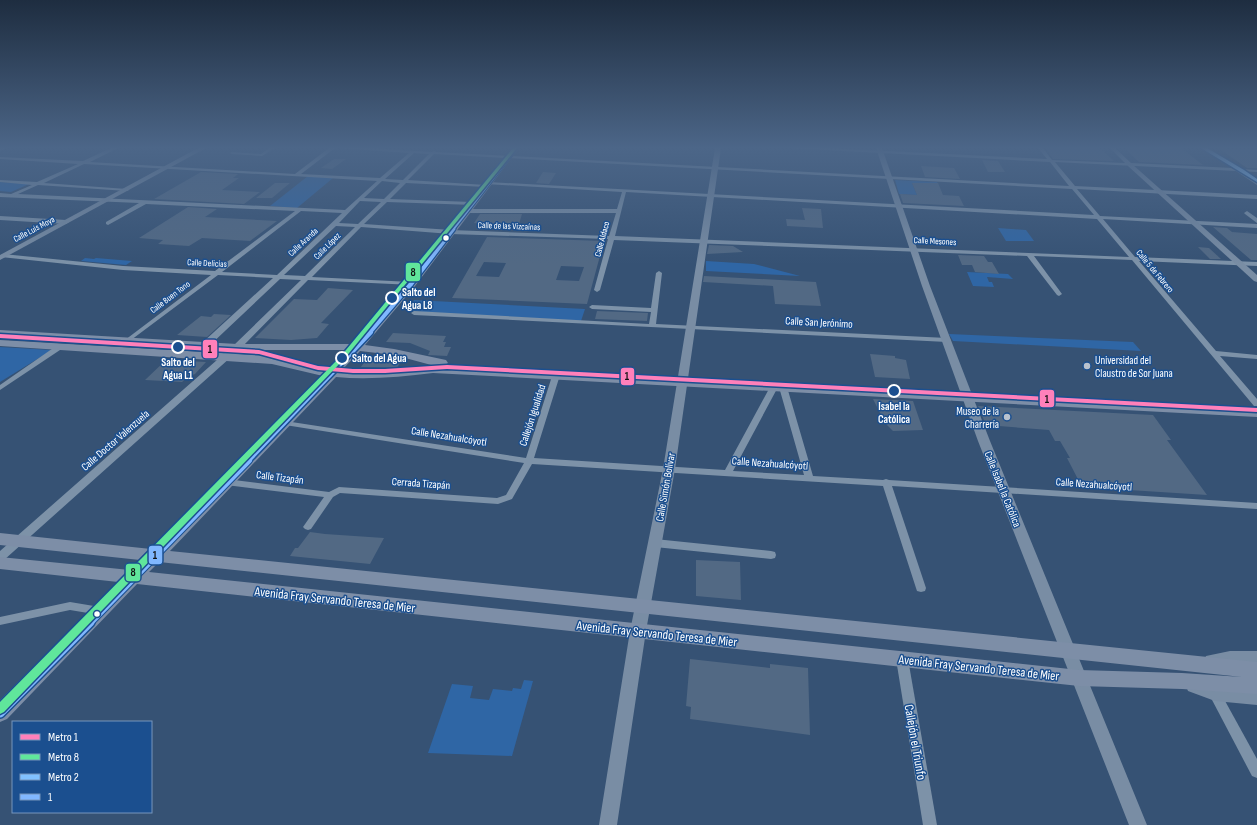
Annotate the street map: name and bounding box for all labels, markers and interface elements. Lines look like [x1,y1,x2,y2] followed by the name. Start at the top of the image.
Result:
[12,214,57,245] street label: Calle Luis Moya
[477,220,540,233] street label: Calle de las Vizcaínas
[592,220,613,258] street label: Calle Aldaco
[286,226,321,259] street label: Calle Aranda
[312,230,344,262] street label: Calle López
[441,233,451,243] unlabelled marker
[913,235,957,248] street label: Calle Mesones
[1133,248,1176,295] street label: Calle 5 de Febrero
[187,257,227,270] street label: Calle Delicias
[405,262,421,282] line badge: 8
[410,266,416,279] text: 8
[148,279,193,316] street label: Calle Buen Tono
[401,286,436,312] place label: Salto del Agua L8
[385,291,399,305] marker: Salto del Agua L8
[785,314,854,331] street label: Calle San Jerónimo
[202,339,218,359] line badge: 1
[171,340,185,354] marker: Salto del Agua L1
[208,343,213,356] text: 1
[335,351,349,365] marker: Salto del Agua
[352,352,407,365] place label: Salto del Agua
[1095,354,1173,380] place label: Universidad del Claustro de Sor Juana
[161,356,195,382] place label: Salto del Agua L1
[1082,361,1092,371] marker: Universidad del Claustro de Sor Juana
[620,367,635,386] line badge: 1
[625,370,630,383] text: 1
[516,382,549,448] street label: Callejón Igualidad
[887,384,901,398] marker: Isabel la Católica
[1039,389,1055,408] line badge: 1
[1045,393,1050,406] text: 1
[878,400,911,426] place label: Isabel la Católica
[956,405,999,431] place label: Museo de la Charrería
[79,407,152,473] street label: Calle Doctor Valenzuela
[1002,412,1012,422] marker: Museo de la Charrería
[410,424,488,449] street label: Calle Nezahualcóyotl
[981,449,1024,529] street label: Calle Isabel la Católica
[653,452,678,522] street label: Calle Simón Bolívar
[731,454,809,473] street label: Calle Nezahualcóyotl
[255,468,305,487] street label: Calle Tizapán
[391,475,451,492] street label: Cerrada Tizapán
[1055,475,1133,494] street label: Calle Nezahualcóyotl
[148,545,163,565] line badge: 1
[153,549,158,562] text: 1
[125,563,141,582] line badge: 8
[130,566,136,579] text: 8
[253,584,416,616] street label: Avenida Fray Servando Teresa de Mier
[92,609,102,619] unlabelled marker
[575,618,738,650] street label: Avenida Fray Servando Teresa de Mier
[897,652,1060,684] street label: Avenida Fray Servando Teresa de Mier
[900,703,930,781] street label: Callejón el Triunfo
[12,721,152,813] legend
[48,730,79,745] text: Metro 1
[48,750,79,765] text: Metro 8
[48,770,79,785] text: Metro 2
[48,790,53,805] text: 1

